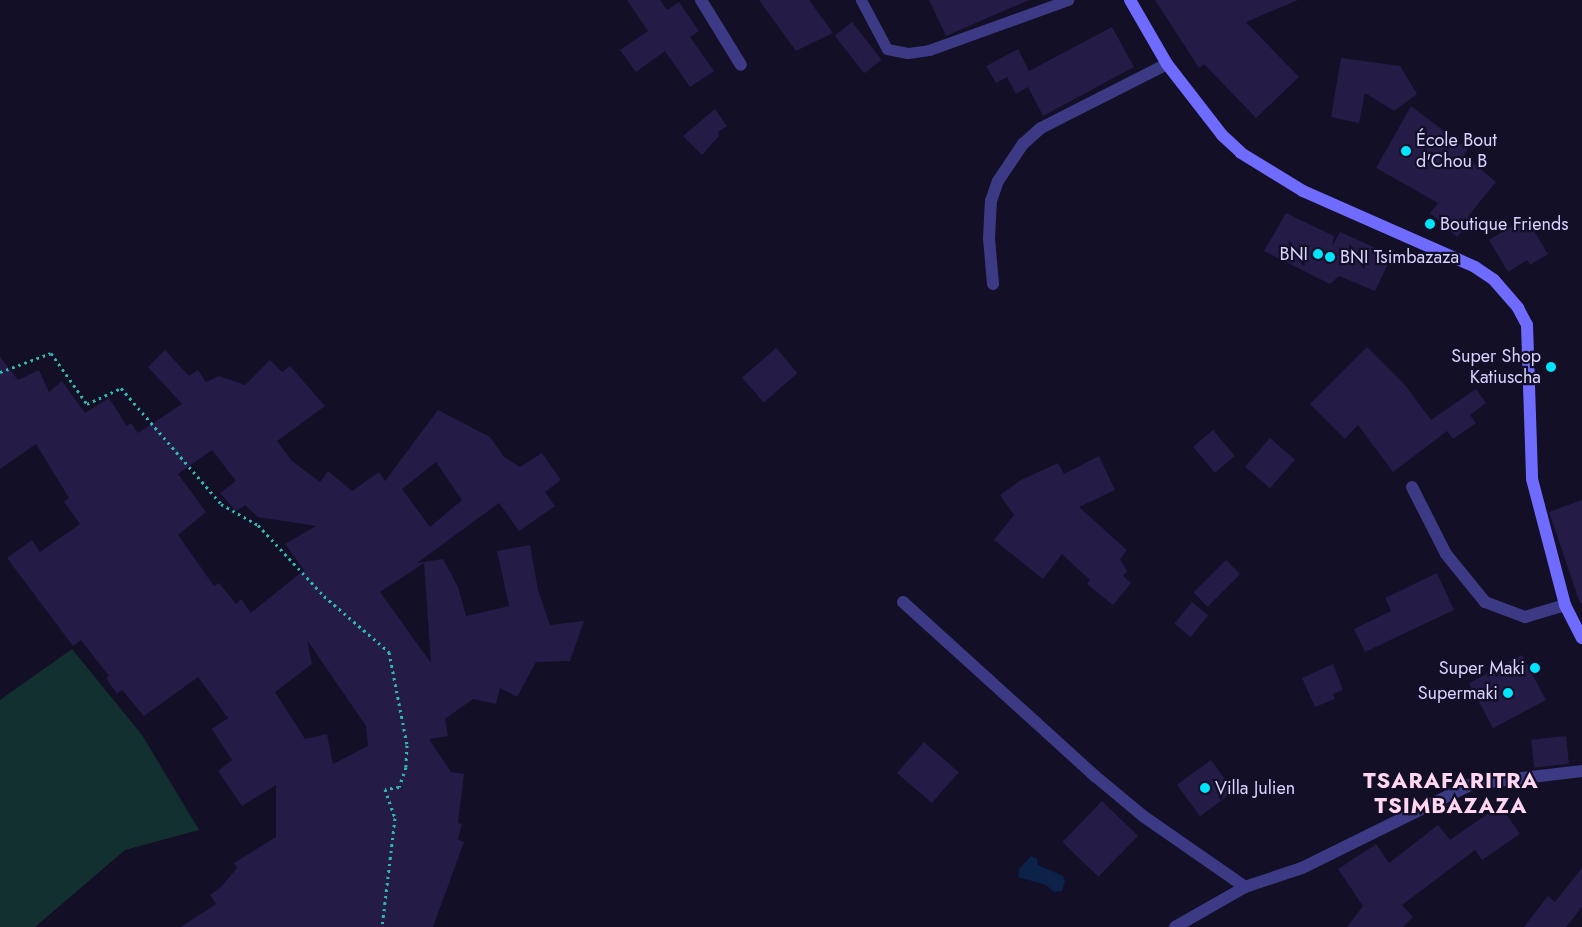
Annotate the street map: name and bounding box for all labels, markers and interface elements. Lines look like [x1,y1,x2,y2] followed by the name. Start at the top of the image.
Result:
[1416,130,1497,172] place label: École Bout d'Chou B
[1400,145,1412,157] marker: École Bout d'Chou B
[1440,213,1568,235] place label: Boutique Friends
[1424,218,1436,230] marker: Boutique Friends
[1280,243,1308,265] place label: BNI
[1340,246,1459,268] place label: BNI Tsimbazaza
[1312,248,1324,260] marker: BNI
[1324,251,1336,263] marker: BNI Tsimbazaza
[1451,346,1541,388] place label: Super Shop Katiuscha
[1545,361,1557,373] marker: Super Shop Katiuscha
[1439,657,1525,679] place label: Super Maki
[1529,662,1541,674] marker: Super Maki
[1418,682,1498,704] place label: Supermaki
[1502,687,1514,699] marker: Supermaki
[1362,767,1540,818] district label: TSARAFARITRA TSIMBAZAZA
[1215,777,1295,799] place label: Villa Julien
[1199,782,1211,794] marker: Villa Julien

